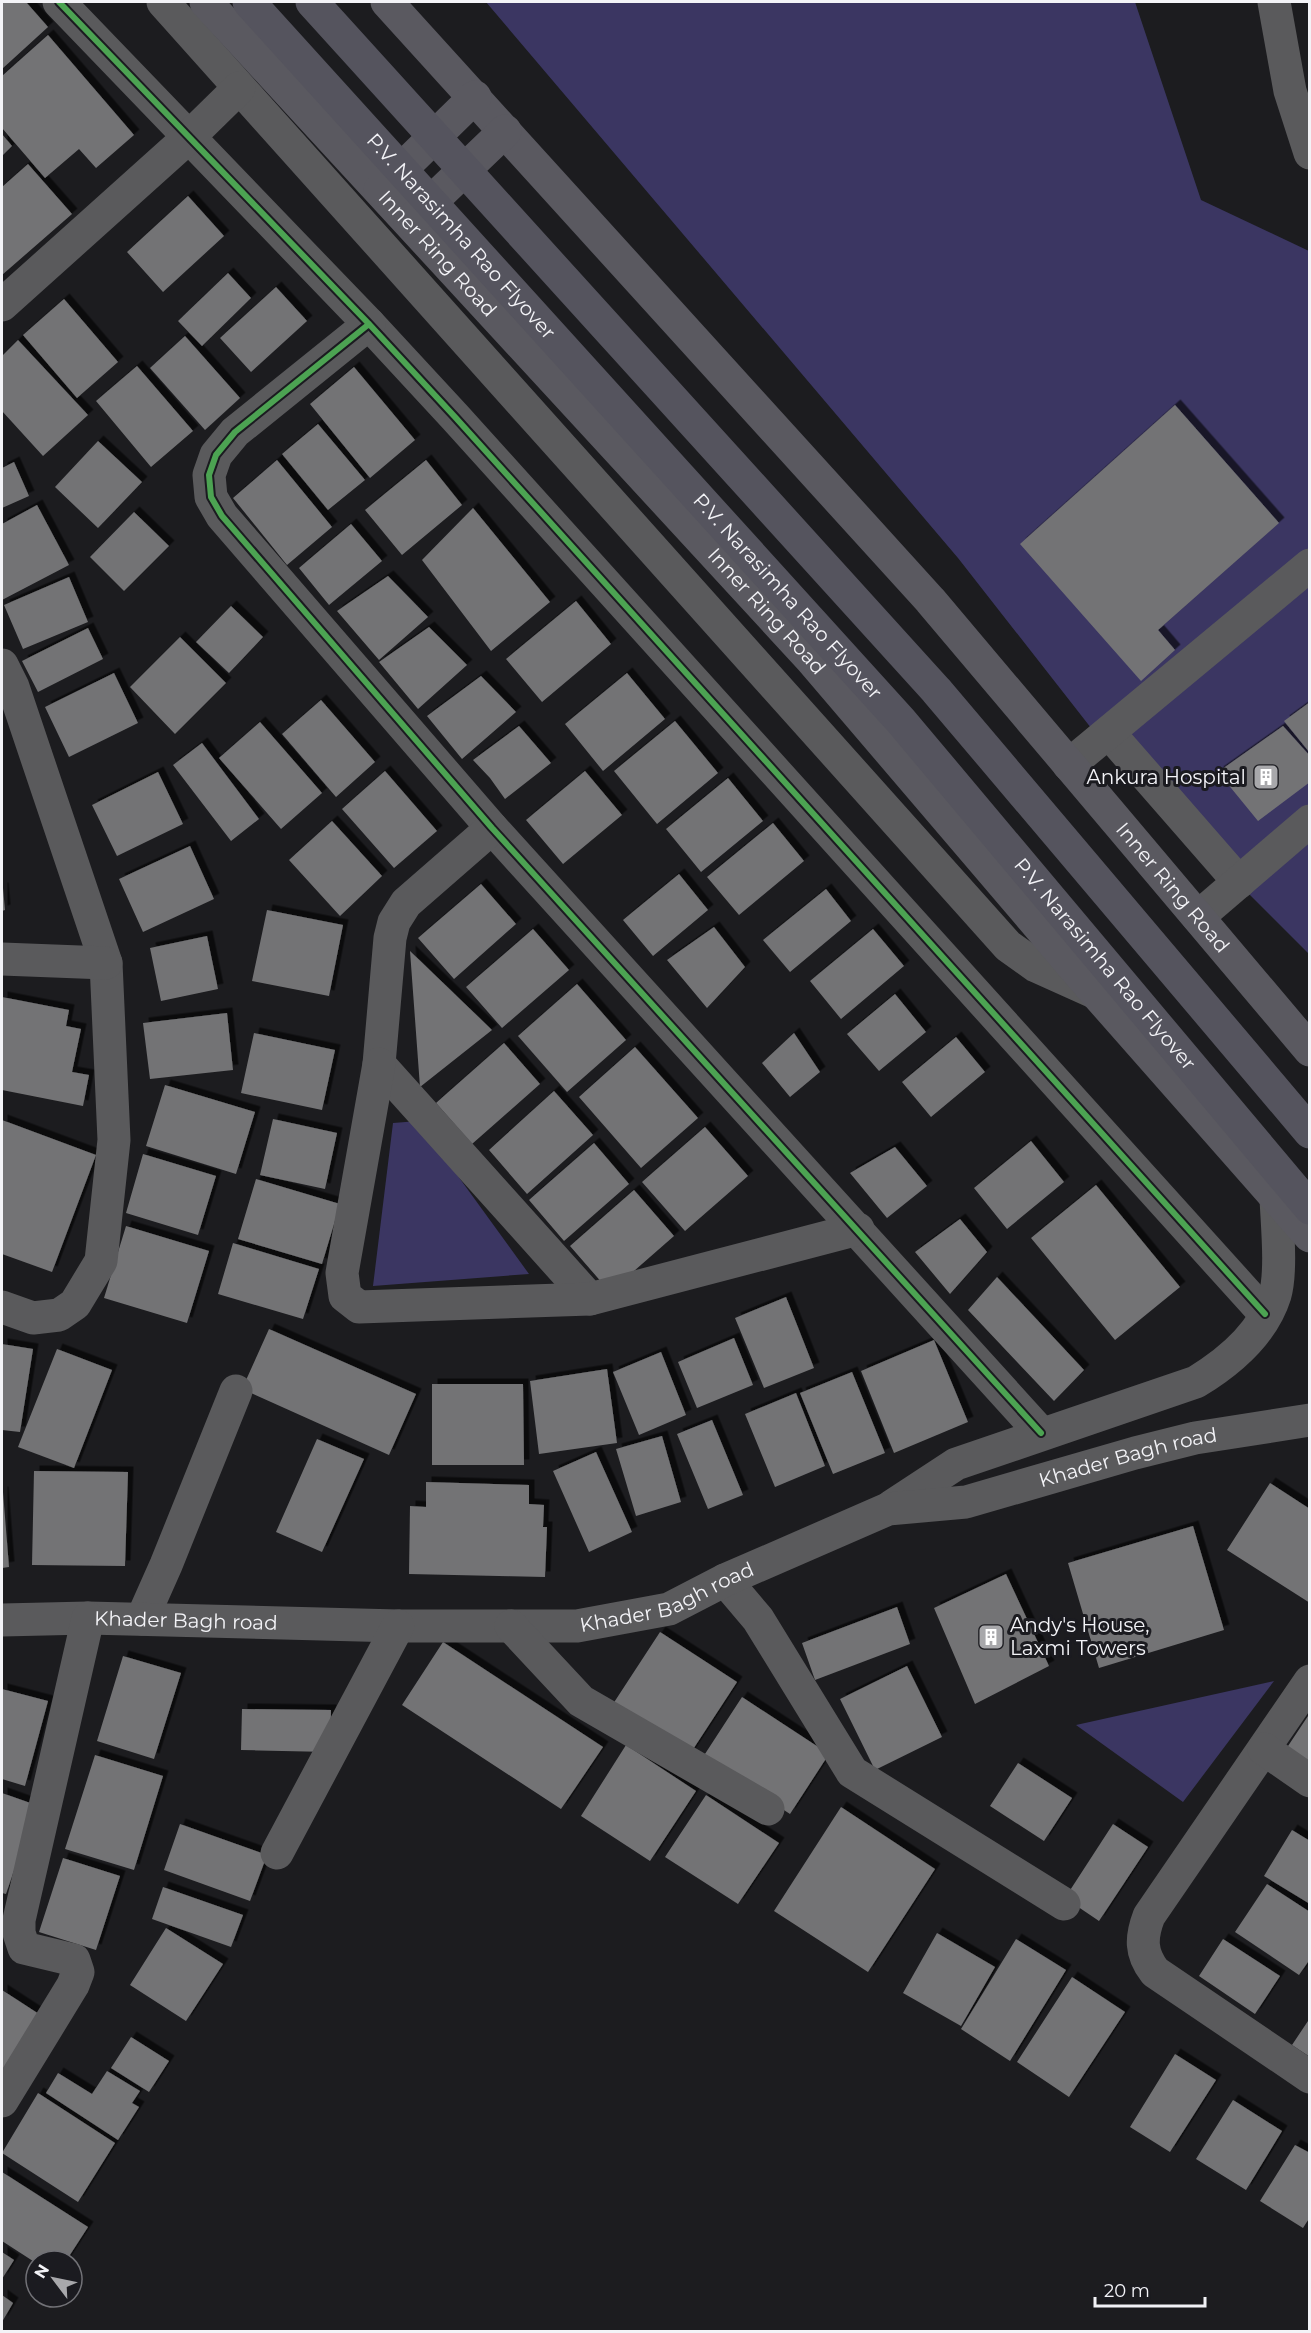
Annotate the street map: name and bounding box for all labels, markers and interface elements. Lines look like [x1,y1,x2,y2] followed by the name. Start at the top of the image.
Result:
[362,128,561,344] street label: P.V. Narasimha Rao Flyover
[374,185,502,322] street label: Inner Ring Road
[688,488,887,704] street label: P.V. Narasimha Rao Flyover
[703,543,831,679] street label: Inner Ring Road
[1251,762,1281,792] building icon: Ankura Hospital
[1086,765,1246,789] place label: Ankura Hospital
[1111,817,1235,958] street label: Inner Ring Road
[1009,853,1201,1075] street label: P.V. Narasimha Rao Flyover
[1036,1423,1219,1492] street label: Khader Bagh road
[578,1557,757,1637] street label: Khader Bagh road
[94,1606,278,1635] street label: Khader Bagh road
[1010,1613,1150,1660] place label: Andy's House, Laxmi Towers
[976,1622,1006,1652] building icon: Andy's House, Laxmi Towers
[24,2249,84,2309] north arrow
[30,2261,53,2282] text: N
[1095,2270,1204,2308] scale bar
[1104,2280,1150,2302] text: 20 m

